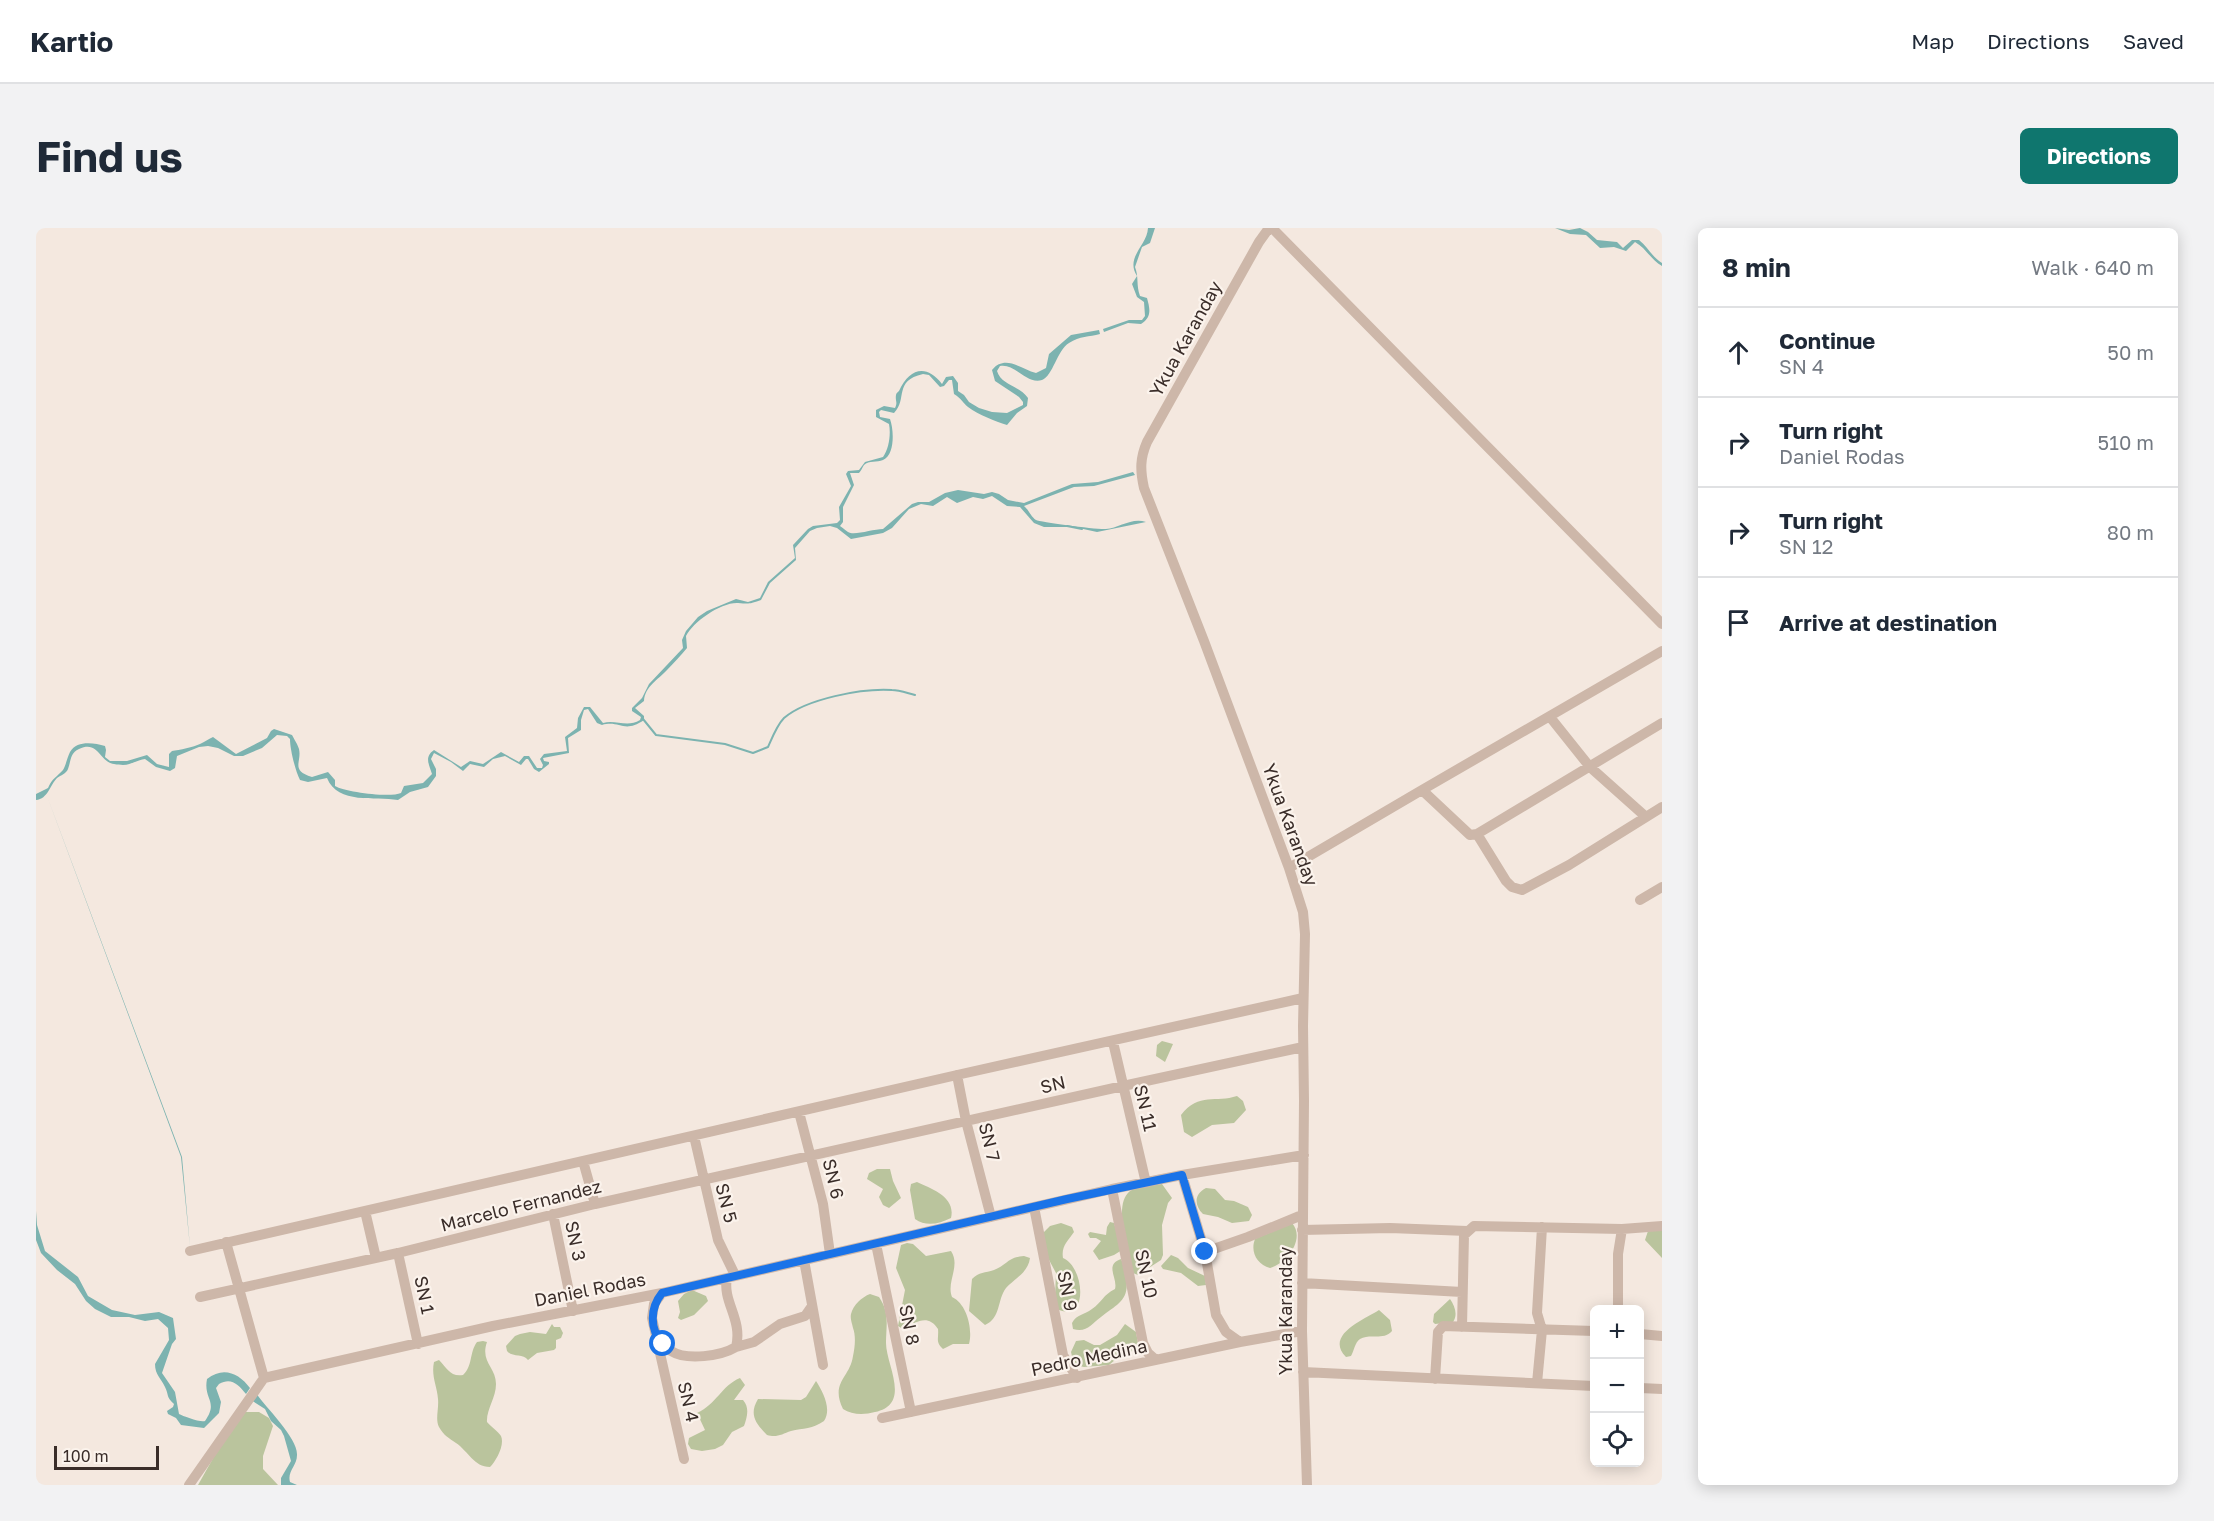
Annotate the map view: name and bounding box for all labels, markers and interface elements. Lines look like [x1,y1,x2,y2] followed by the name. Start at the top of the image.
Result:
[30,25,113,58] text: Kartio
[1911,28,1954,54] text: Map
[1987,28,2090,54] text: Directions
[2123,28,2184,54] text: Saved
[2020,128,2178,184] button: Directions
[36,131,183,181] text: Find us
[1722,252,1791,283] text: 8 min
[2031,255,2154,279] text: Walk · 640 m
[1144,277,1226,400] street label: Ykua Karanday
[1779,327,1875,354] text: Continue
[1722,336,1755,369] icon: ahead
[2107,340,2154,364] text: 50 m
[1779,354,1824,378] text: SN 4
[1779,417,1883,444] text: Turn right
[1722,426,1755,459] icon: right
[2098,430,2154,454] text: 510 m
[1779,444,1905,468] text: Daniel Rodas
[1779,507,1883,534] text: Turn right
[1722,516,1755,549] icon: right
[2107,520,2154,544] text: 80 m
[1779,534,1833,558] text: SN 12
[1722,606,1755,639] icon: arrive
[1779,609,1997,636] text: Arrive at destination
[1259,760,1323,889] street label: Ykua Karanday
[1038,1070,1068,1098] street label: SN
[1130,1082,1162,1133] street label: SN 11
[975,1120,1005,1163] street label: SN 7
[819,1157,849,1201] street label: SN 6
[438,1174,603,1236] street label: Marcelo Fernandez
[711,1181,742,1225] street label: SN 5
[561,1219,591,1263] street label: SN 3
[1191,1238,1217,1264] route end
[1131,1247,1163,1300] street label: SN 10
[1274,1247,1296,1375] street label: Ykua Karanday
[532,1267,647,1311] street label: Daniel Rodas
[1053,1269,1083,1313] street label: SN 9
[410,1274,440,1316] street label: SN 1
[895,1303,925,1347] street label: SN 8
[1590,1305,1644,1467] map controls
[1590,1305,1644,1359] button: +
[649,1330,675,1356] route start
[1029,1334,1149,1380] street label: Pedro Medina
[1590,1359,1644,1413] button: −
[674,1379,704,1424] street label: SN 4
[1590,1413,1644,1467] button: locate
[54,1443,159,1470] scale bar
[63,1446,109,1466] text: 100 m

